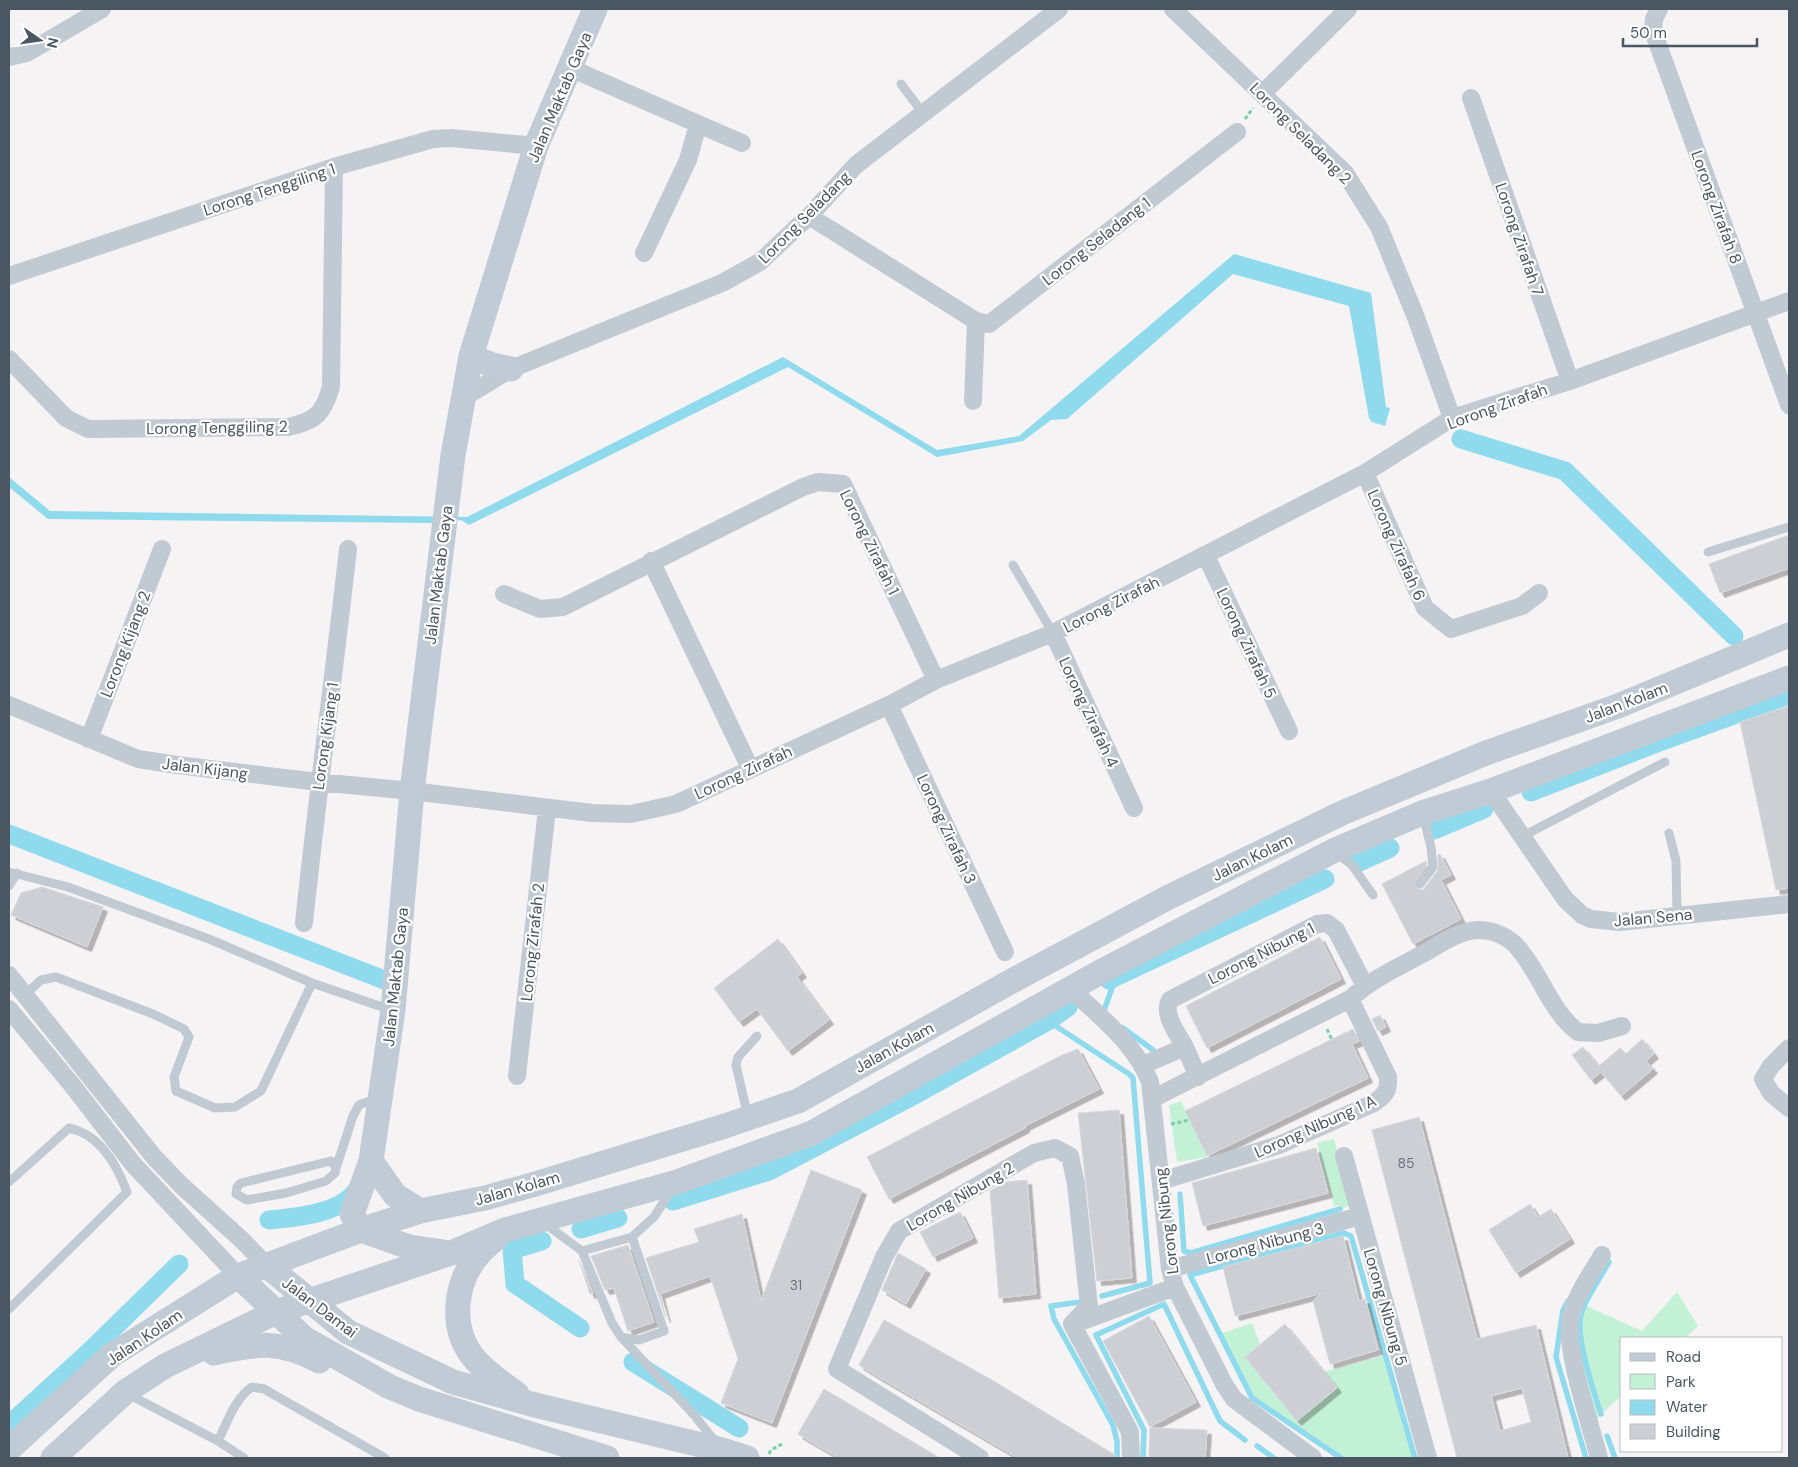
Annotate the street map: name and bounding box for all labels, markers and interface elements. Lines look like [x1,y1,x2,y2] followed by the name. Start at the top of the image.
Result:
[15,15,65,65] north arrow
[1623,15,1757,47] scale bar
[1630,23,1667,43] text: 50 m
[523,29,596,166] street label: Jalan Maktab Gaya
[43,36,63,50] text: N
[1245,78,1356,189] street label: Lorong Seladang 2
[1686,148,1747,267] street label: Lorong Zirafah 8
[201,158,338,221] street label: Lorong Tenggiling 1
[754,167,855,268] street label: Lorong Seladang
[1490,180,1549,298] street label: Lorong Zirafah 7
[1038,193,1155,290] street label: Lorong Seladang 1
[1444,379,1550,434] street label: Lorong Zirafah
[146,416,288,439] street label: Lorong Tenggiling 2
[835,486,904,598] street label: Lorong Zirafah 1
[1363,486,1430,604] street label: Lorong Zirafah 6
[420,504,457,646] street label: Jalan Maktab Gaya
[1060,571,1163,638] street label: Lorong Zirafah
[1212,585,1281,702] street label: Lorong Zirafah 5
[96,588,155,700] street label: Lorong Kijang 2
[1054,654,1123,771] street label: Lorong Zirafah 4
[1582,677,1671,728] street label: Jalan Kolam
[308,681,343,791] street label: Lorong Kijang 1
[691,741,795,804] street label: Lorong Zirafah
[161,753,249,784] street label: Jalan Kijang
[912,771,981,888] street label: Lorong Zirafah 3
[1208,829,1296,886] street label: Jalan Kolam
[516,882,549,1002] street label: Lorong Zirafah 2
[1613,904,1693,931] street label: Jalan Sena
[378,907,413,1048] street label: Jalan Maktab Gaya
[1205,918,1318,989] street label: Lorong Nibung 1
[851,1017,937,1078] street label: Jalan Kolam
[1251,1090,1380,1163] street label: Lorong Nibung 1 A
[1397,1154,1415,1172] house number: 85
[903,1157,1018,1236] street label: Lorong Nibung 2
[472,1166,562,1211] street label: Jalan Kolam
[1150,1166,1183,1275] street label: Lorong Nibung
[1204,1218,1326,1269] street label: Lorong Nibung 3
[1359,1246,1412,1368] street label: Lorong Nibung 5
[278,1272,362,1343] street label: Jalan Damai
[790,1276,802,1294] house number: 31
[102,1304,186,1371] street label: Jalan Kolam
[1620,1337,1783,1452] legend
[1666,1347,1701,1367] text: Road
[1666,1372,1696,1392] text: Park
[1666,1397,1708,1417] text: Water
[1666,1422,1721,1442] text: Building

